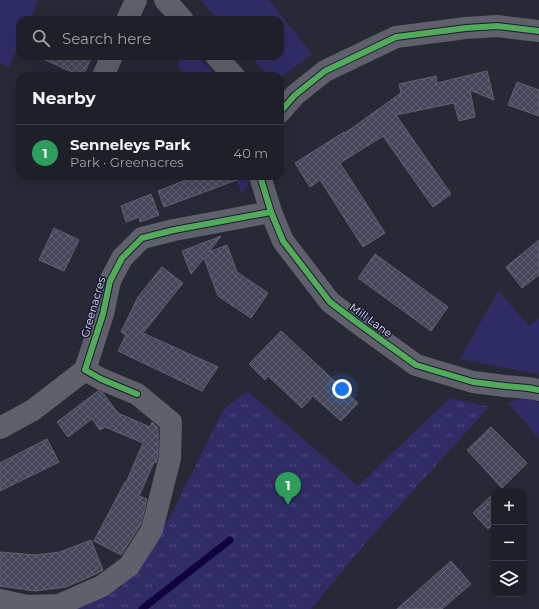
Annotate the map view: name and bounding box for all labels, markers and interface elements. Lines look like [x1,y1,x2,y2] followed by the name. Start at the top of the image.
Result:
[16,16,284,60] search box
[30,27,52,49] icon: search
[62,29,151,48] text: Search here
[32,88,96,108] text: Nearby
[70,135,191,154] text: Senneleys Park
[42,145,48,161] text: 1
[234,145,268,161] text: 40 m
[70,154,184,170] text: Park · Greenacres
[78,274,109,339] street label: Greenacres
[347,300,395,340] street label: Mill Lane
[332,379,352,399] your location
[275,472,301,505] pin: 1
[491,489,527,597] map controls
[491,489,527,525] button: +
[491,525,527,561] button: −
[491,561,527,597] button: layers

